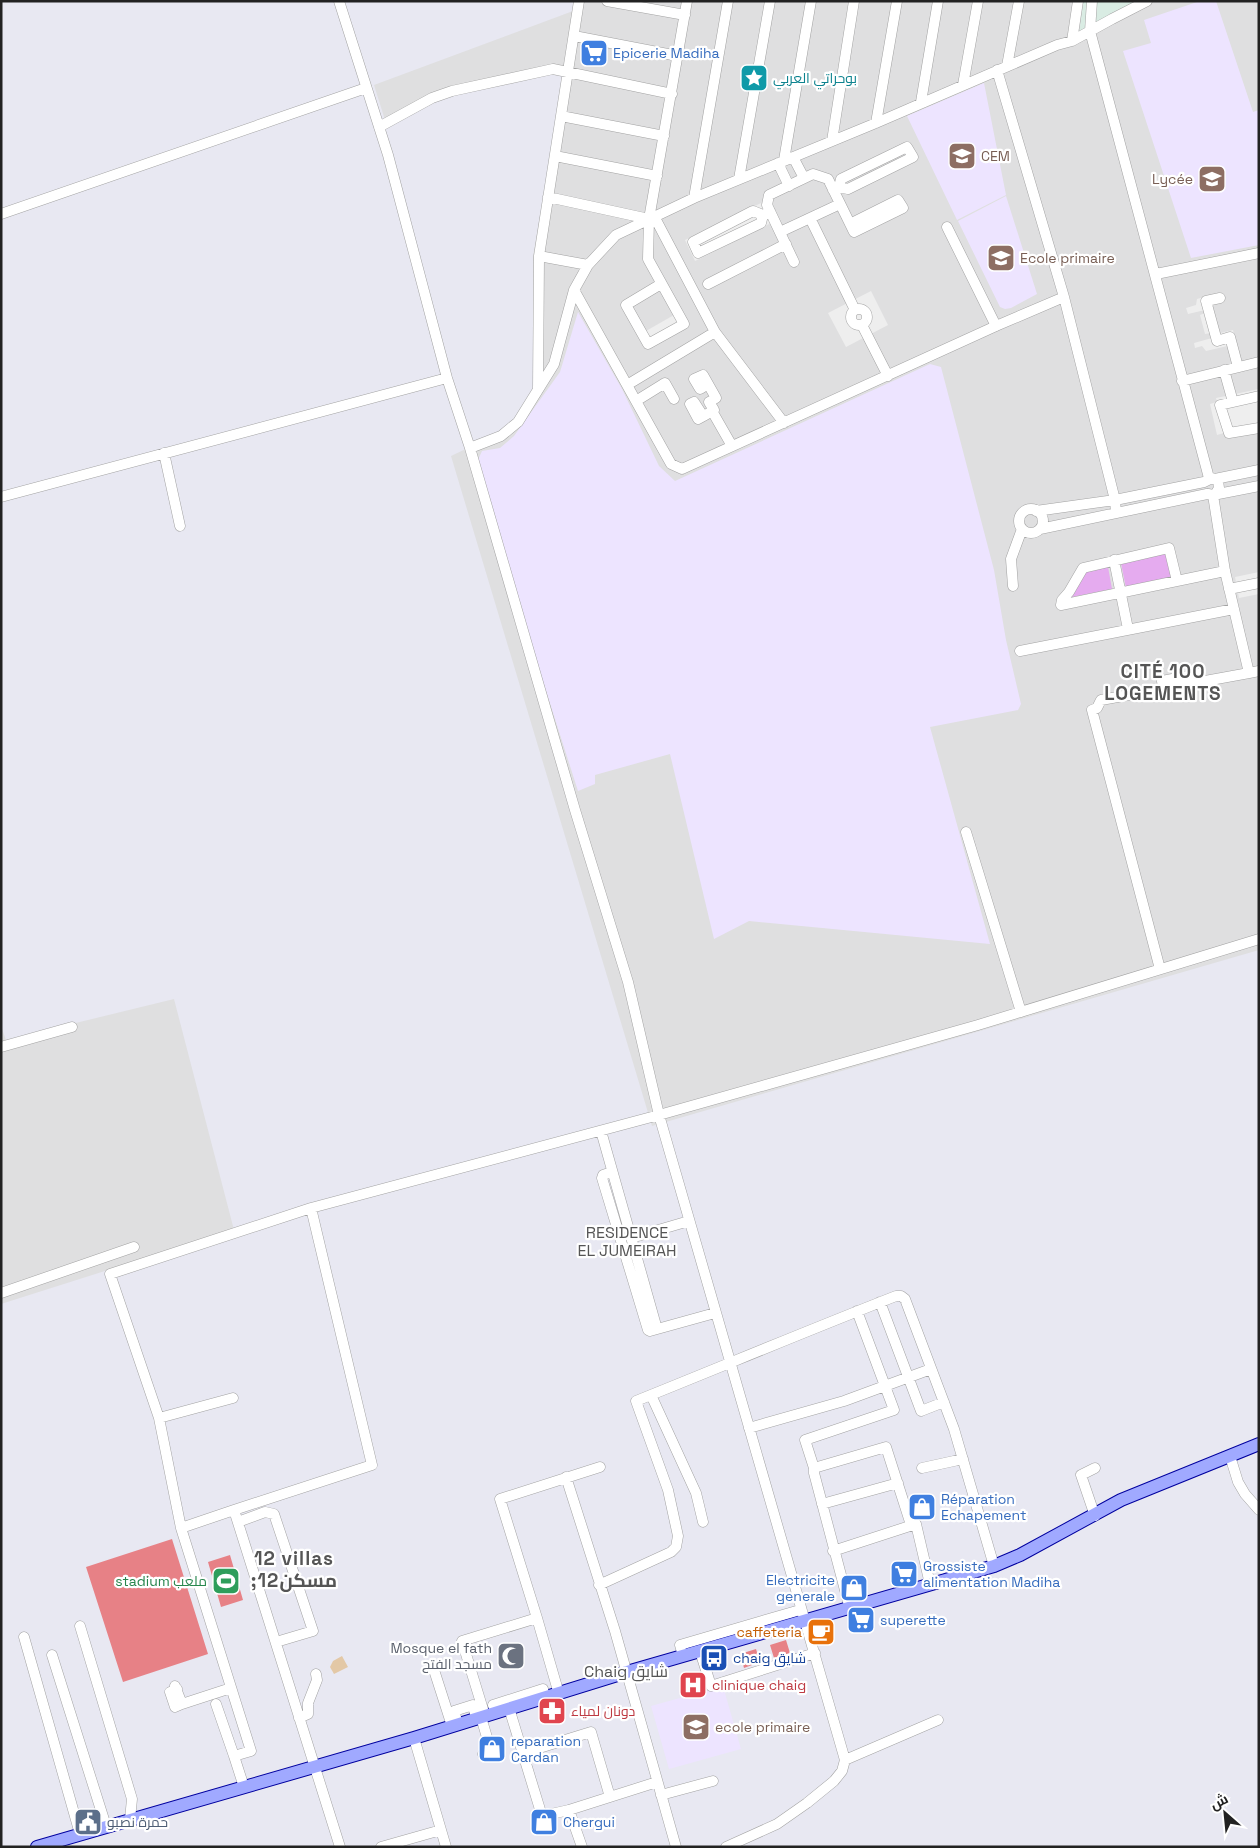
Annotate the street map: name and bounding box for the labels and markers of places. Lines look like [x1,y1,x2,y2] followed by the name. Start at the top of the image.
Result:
[579,38,609,68] supermarket icon: Epicerie Madiha
[613,44,720,62] place label: Epicerie Madiha
[739,63,769,93] place icon: بوحراتي العربي
[773,69,857,90] place label: بوحراتي العربي
[947,141,977,171] school or university icon: CEM
[981,147,1010,165] place label: CEM
[1197,164,1227,194] school or university icon: Lycée
[1152,170,1193,188] place label: Lycée
[986,243,1016,273] school or university icon: Ecole primaire
[1020,249,1115,267] place label: Ecole primaire
[941,1490,1026,1524] place label: Réparation Echapement
[907,1492,937,1522] shop icon: Réparation Echapement
[923,1557,1060,1591] place label: Grossiste alimentation Madiha
[889,1559,919,1589] supermarket icon: Grossiste alimentation Madiha
[211,1566,241,1596] sports icon: stadium ملعب
[766,1571,835,1605] place label: Electricite generale
[115,1572,207,1590] place label: stadium ملعب
[839,1573,869,1603] shop icon: Electricite generale
[846,1605,876,1635] supermarket icon: superette
[880,1611,946,1629] place label: superette
[806,1617,836,1647] cafe icon: caffeteria
[736,1623,802,1641] place label: caffeteria
[390,1639,492,1673] place label: Mosque el fath مسجد الفتح
[496,1641,526,1671] mosque icon: Mosque el fath مسجد الفتح
[699,1643,729,1673] bus stop icon: chaig شايق
[733,1649,806,1667] place label: chaig شايق
[678,1670,708,1700] hospital icon: clinique chaig
[712,1676,806,1694] place label: clinique chaig
[537,1696,567,1726] pharmacy icon: دونان لمياء
[571,1702,635,1720] place label: دونان لمياء
[681,1712,711,1742] school or university icon: ecole primaire
[715,1718,810,1736] place label: ecole primaire
[511,1732,581,1766] place label: reparation Cardan
[477,1734,507,1764] shop icon: reparation Cardan
[73,1807,103,1837] public building icon: حمرة نصبو
[529,1807,559,1837] shop icon: Chergui
[107,1813,168,1831] place label: حمرة نصبو
[563,1813,615,1831] place label: Chergui

